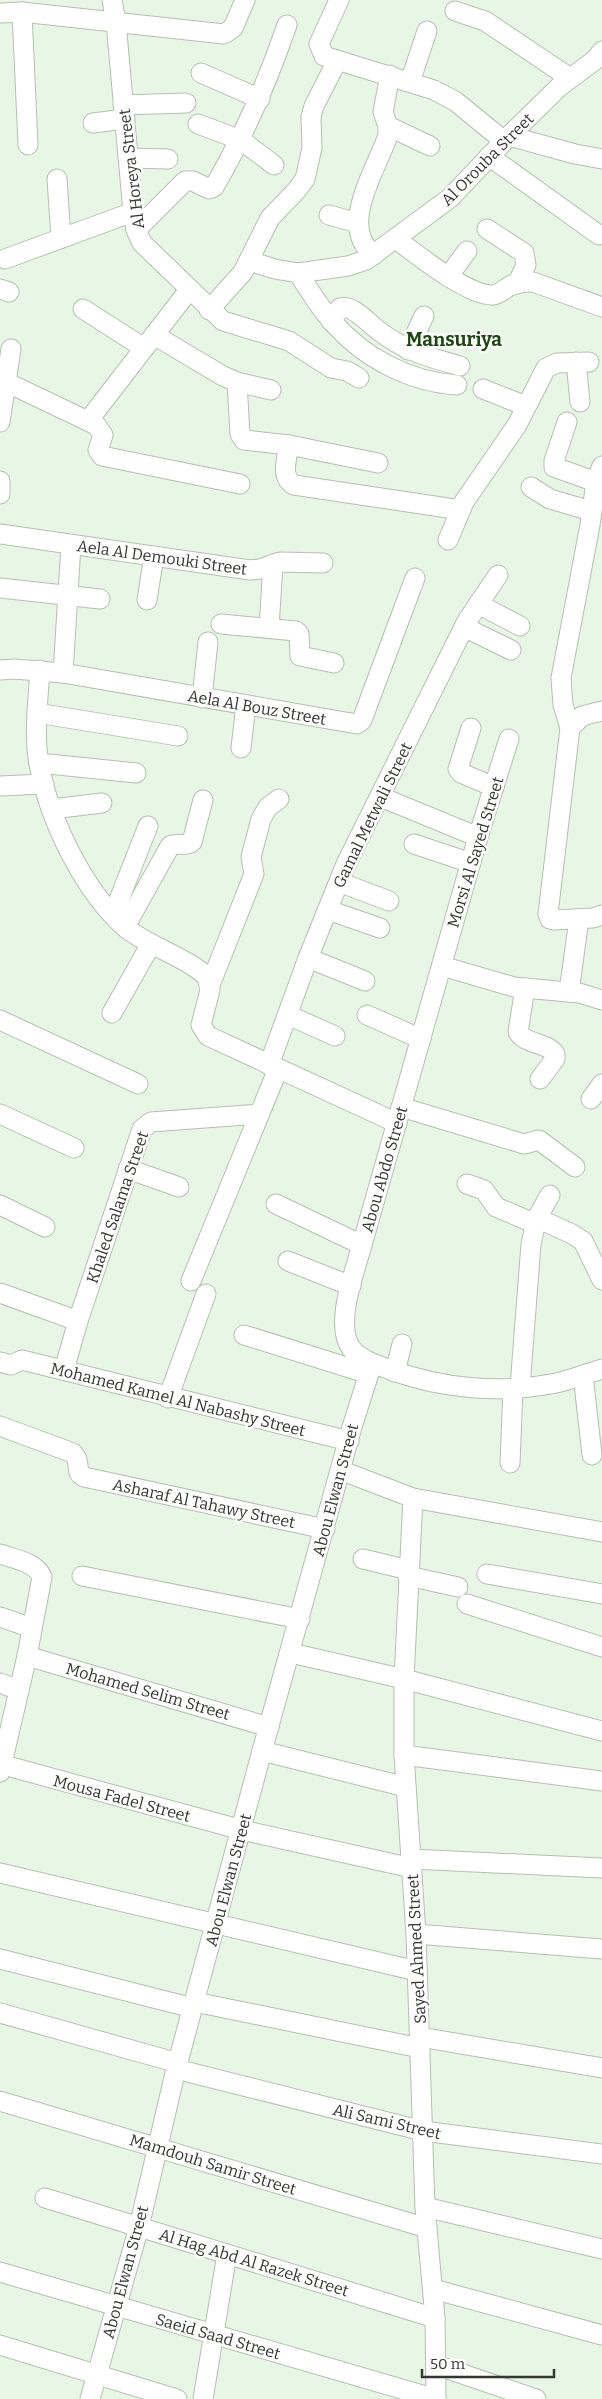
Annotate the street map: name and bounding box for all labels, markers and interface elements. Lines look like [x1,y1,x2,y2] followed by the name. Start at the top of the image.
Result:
[115,108,148,230] street label: Al Horeya Street
[437,109,538,209] street label: Al Orouba Street
[406,328,502,351] district label: Mansuriya
[76,536,248,579] street label: Aela Al Demouki Street
[186,686,328,729] street label: Aela Al Bouz Street
[329,739,416,891] street label: Gamal Metwali Street
[443,774,508,930] street label: Morsi Al Sayed Street
[357,1104,412,1234] street label: Abou Abdo Street
[83,1128,153,1286] street label: Khaled Salama Street
[49,1359,307,1440] street label: Mohamed Kamel Al Nabashy Street
[309,1421,362,1559] street label: Abou Elwan Street
[111,1475,297,1532] street label: Asharaf Al Tahawy Street
[64,1659,232,1724] street label: Mohamed Selim Street
[51,1771,193,1826] street label: Mousa Fadel Street
[202,1811,255,1949] street label: Abou Elwan Street
[403,1873,430,2024] street label: Sayed Ahmed Street
[331,2100,443,2143] street label: Ali Sami Street
[127,2130,299,2199] street label: Mamdouh Samir Street
[99,2203,152,2341] street label: Abou Elwan Street
[157,2225,351,2300] street label: Al Hag Abd Al Razek Street
[153,2310,283,2363] street label: Saeid Saad Street
[422,2346,554,2378] scale bar
[430,2355,466,2373] text: 50 m

